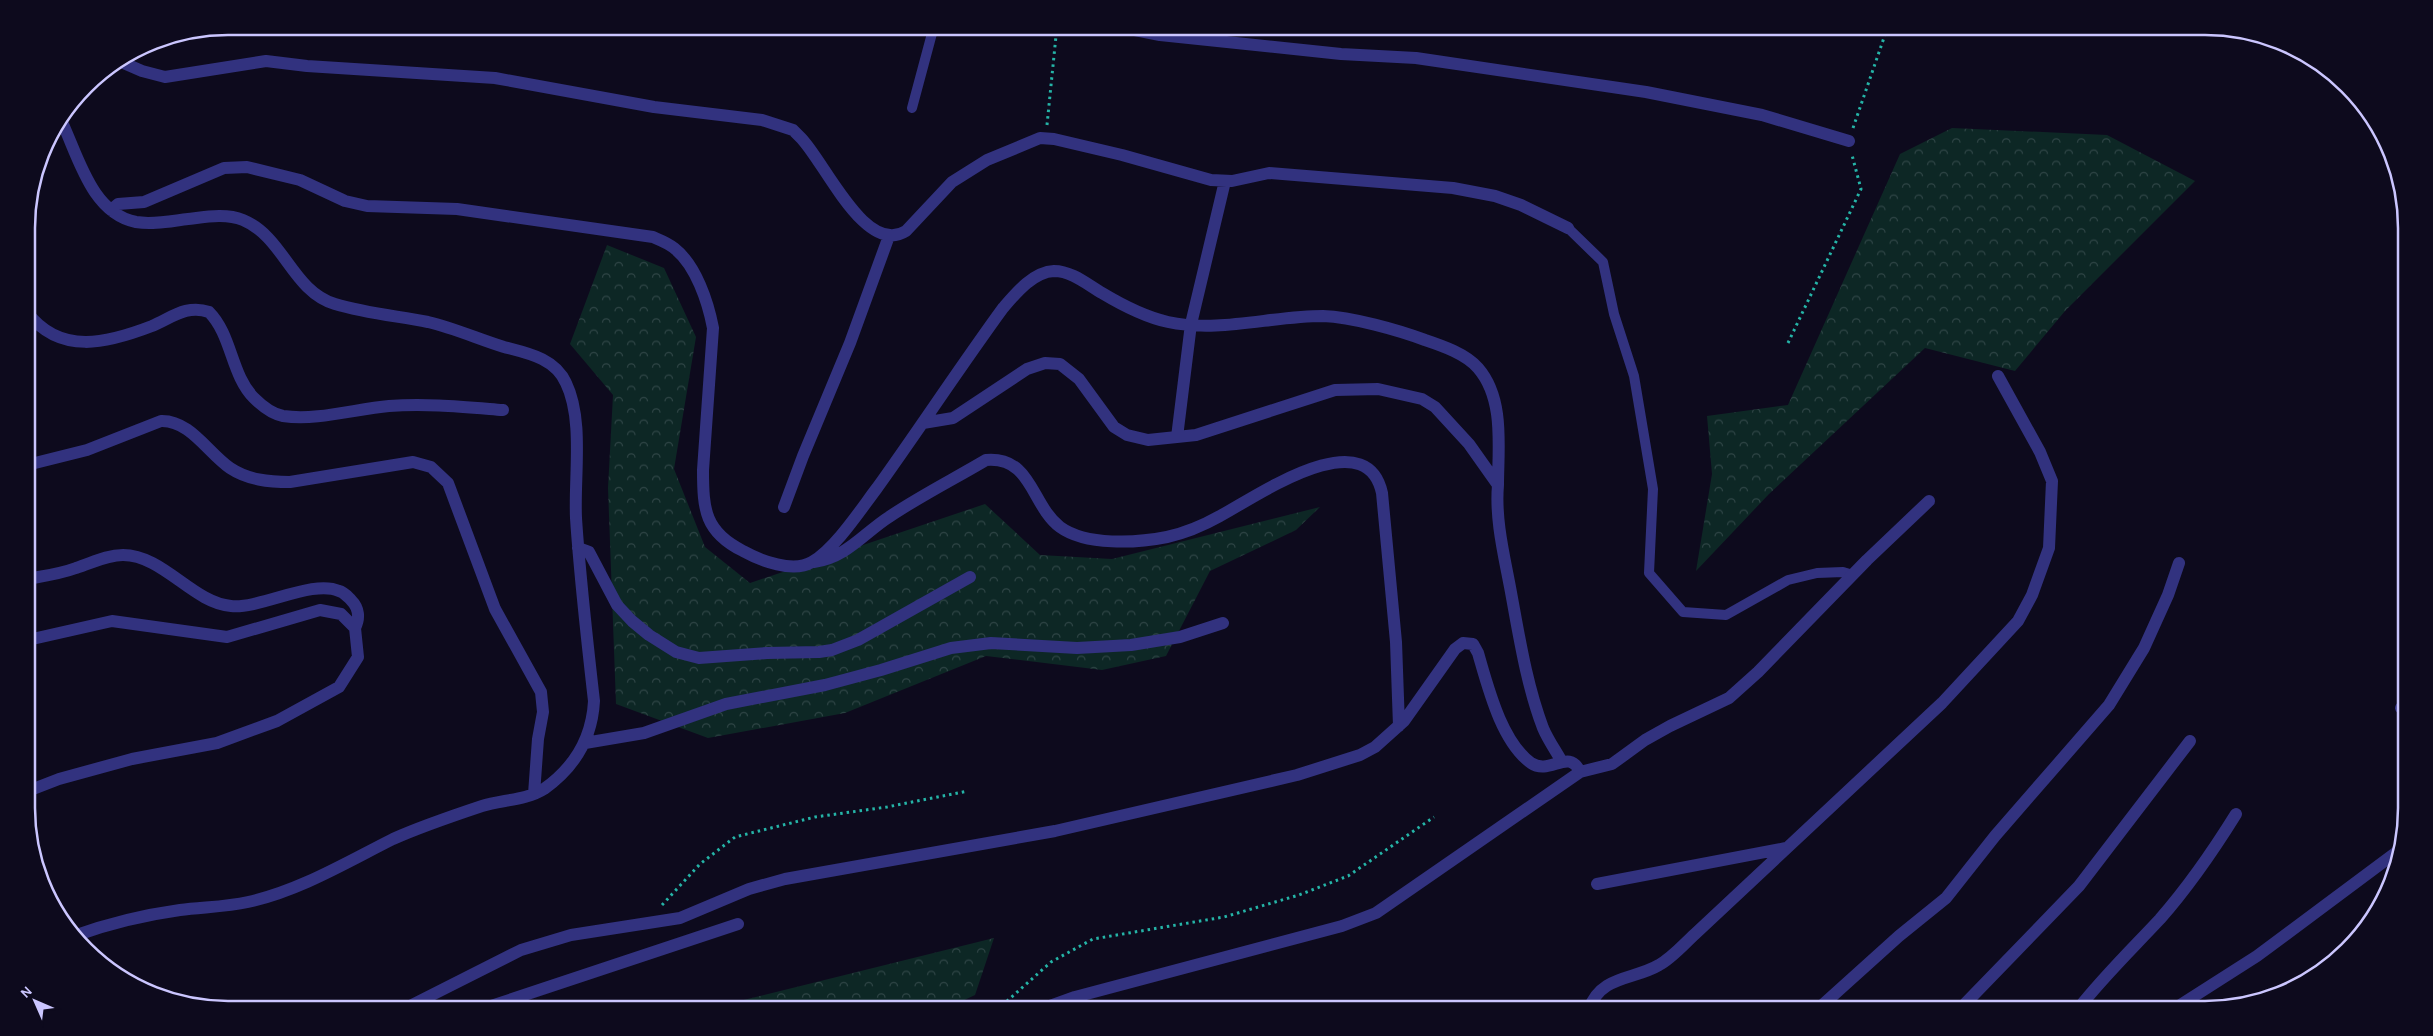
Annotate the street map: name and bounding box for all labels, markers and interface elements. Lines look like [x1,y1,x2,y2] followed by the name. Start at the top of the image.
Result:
[10,976,60,1026] north arrow
[18,984,35,1001] text: N

